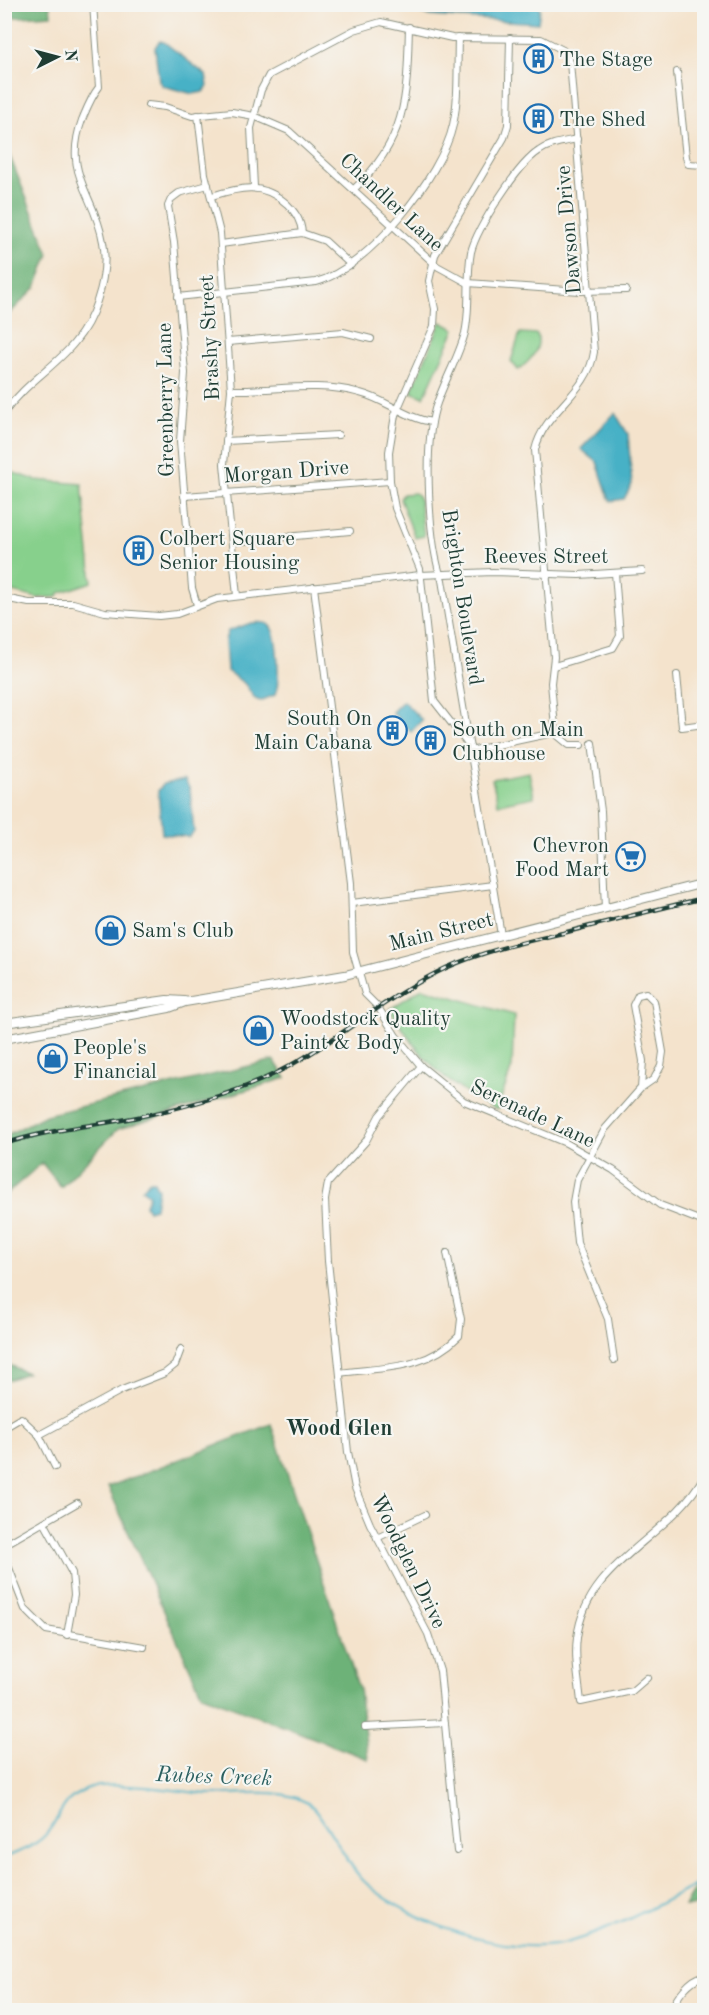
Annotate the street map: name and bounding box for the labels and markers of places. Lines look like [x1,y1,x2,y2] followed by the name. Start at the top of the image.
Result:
[522,43,554,75] building icon: The Stage
[559,50,653,71] place label: The Stage
[522,103,554,135] building icon: The Shed
[559,110,646,131] place label: The Shed
[159,529,300,574] place label: Colbert Square Senior Housing
[122,534,154,566] building icon: Colbert Square Senior Housing
[254,709,372,754] place label: South On Main Cabana
[377,714,409,746] building icon: South On Main Cabana
[452,720,584,765] place label: South on Main Clubhouse
[415,725,447,757] building icon: South on Main Clubhouse
[515,836,609,881] place label: Chevron Food Mart
[614,841,646,873] supermarket icon: Chevron Food Mart
[95,914,127,946] shop icon: Sam's Club
[132,921,234,942] place label: Sam's Club
[280,1009,451,1054] place label: Woodstock Quality Paint & Body
[243,1014,275,1046] shop icon: Woodstock Quality Paint & Body
[73,1038,157,1083] place label: People's Financial
[36,1043,68,1075] shop icon: People's Financial

